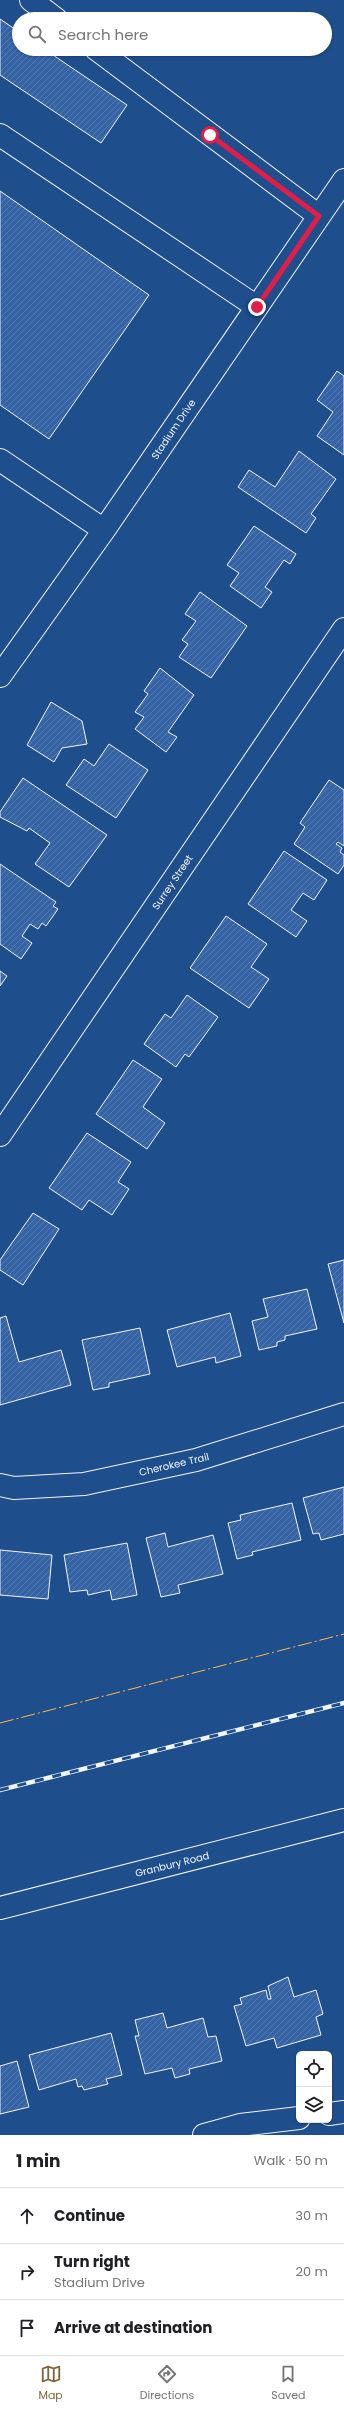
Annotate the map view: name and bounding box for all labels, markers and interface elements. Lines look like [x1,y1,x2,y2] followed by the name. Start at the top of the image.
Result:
[12,12,332,56] search box
[26,23,48,45] icon: search
[58,24,148,45] text: Search here
[201,126,219,144] route start
[248,298,266,316] route end
[148,396,199,462] street label: Stadium Drive
[148,851,197,913] street label: Surrey Street
[138,1449,211,1480] street label: Cherokee Trail
[133,1848,211,1881] street label: Granbury Road
[296,2051,332,2123] map controls
[296,2051,332,2087] button: locate
[296,2087,332,2123] button: layers
[16,2149,60,2173] text: 1 min
[254,2151,328,2170] text: Walk · 50 m
[16,2205,38,2227] icon: ahead
[54,2205,125,2226] text: Continue
[295,2206,328,2225] text: 30 m
[54,2251,130,2272] text: Turn right
[16,2261,38,2283] icon: right
[295,2262,328,2281] text: 20 m
[54,2273,145,2292] text: Stadium Drive
[16,2317,38,2339] icon: arrive
[54,2317,212,2338] text: Arrive at destination
[38,2363,63,2404] tab: Map
[140,2363,194,2404] tab: Directions
[271,2363,306,2404] tab: Saved

